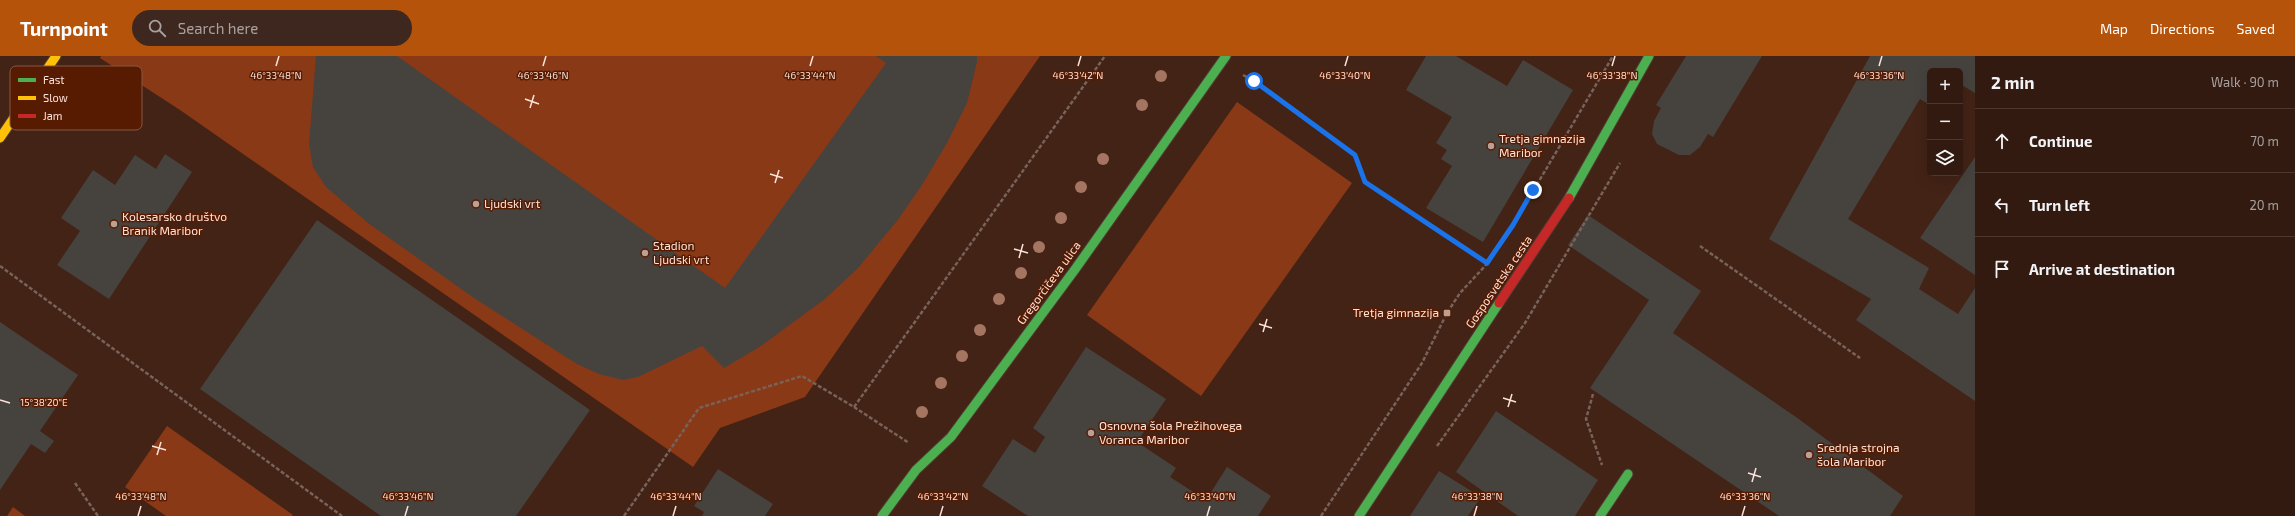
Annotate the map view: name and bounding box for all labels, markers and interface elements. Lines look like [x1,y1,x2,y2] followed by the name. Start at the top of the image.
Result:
[132,10,412,46] search box
[20,17,108,40] text: Turnpoint
[146,17,168,39] icon: search
[178,19,258,37] text: Search here
[2100,20,2128,37] text: Map
[2150,20,2215,37] text: Directions
[2237,20,2275,37] text: Saved
[10,66,142,130] legend
[1927,68,1963,176] map controls
[1927,68,1963,104] button: +
[250,69,302,81] text: 46°33'48"N
[518,69,568,81] text: 46°33'46"N
[784,69,836,81] text: 46°33'44"N
[1053,69,1103,81] text: 46°33'42"N
[1319,69,1371,81] text: 46°33'40"N
[1587,69,1637,81] text: 46°33'38"N
[1854,69,1904,81] text: 46°33'36"N
[1245,72,1263,90] route start
[1991,72,2034,92] text: 2 min
[43,73,65,86] text: Fast
[2211,74,2279,90] text: Walk · 90 m
[43,91,68,104] text: Slow
[1927,104,1963,140] button: −
[43,109,62,122] text: Jam
[1991,130,2013,152] icon: ahead
[1499,131,1585,159] place label: Tretja gimnazija Maribor
[2029,132,2092,150] text: Continue
[2250,133,2279,149] text: 70 m
[1927,140,1963,176] button: layers
[1486,141,1496,151] marker: Tretja gimnazija Maribor
[1524,181,1542,199] route end
[1991,194,2013,216] icon: left
[484,196,541,211] place label: Ljudski vrt
[2029,196,2090,214] text: Turn left
[2250,197,2279,213] text: 20 m
[471,199,481,209] marker: Ljudski vrt
[122,209,227,237] place label: Kolesarsko društvo Branik Maribor
[109,219,119,229] marker: Kolesarsko društvo Branik Maribor
[1462,233,1534,330] street label: Gosposvetska cesta
[653,238,710,267] place label: Stadion Ljudski vrt
[1013,238,1083,327] street label: Gregorčičeva ulica
[640,248,650,258] marker: Stadion Ljudski vrt
[1991,258,2013,280] icon: arrive
[2029,260,2175,278] text: Arrive at destination
[1353,305,1439,320] place label: Tretja gimnazija
[1442,308,1452,318] marker: Tretja gimnazija
[20,396,68,408] text: 15°38'20"E
[1099,418,1242,446] place label: Osnovna šola Prežihovega Voranca Maribor
[1086,428,1096,438] marker: Osnovna šola Prežihovega Voranca Maribor
[1817,440,1900,468] place label: Srednja strojna šola Maribor
[1804,450,1814,460] marker: Srednja strojna šola Maribor
[115,490,167,502] text: 46°33'48"N
[383,490,433,502] text: 46°33'46"N
[650,490,702,502] text: 46°33'44"N
[918,490,968,502] text: 46°33'42"N
[1184,490,1236,502] text: 46°33'40"N
[1452,490,1502,502] text: 46°33'38"N
[1720,490,1770,502] text: 46°33'36"N

